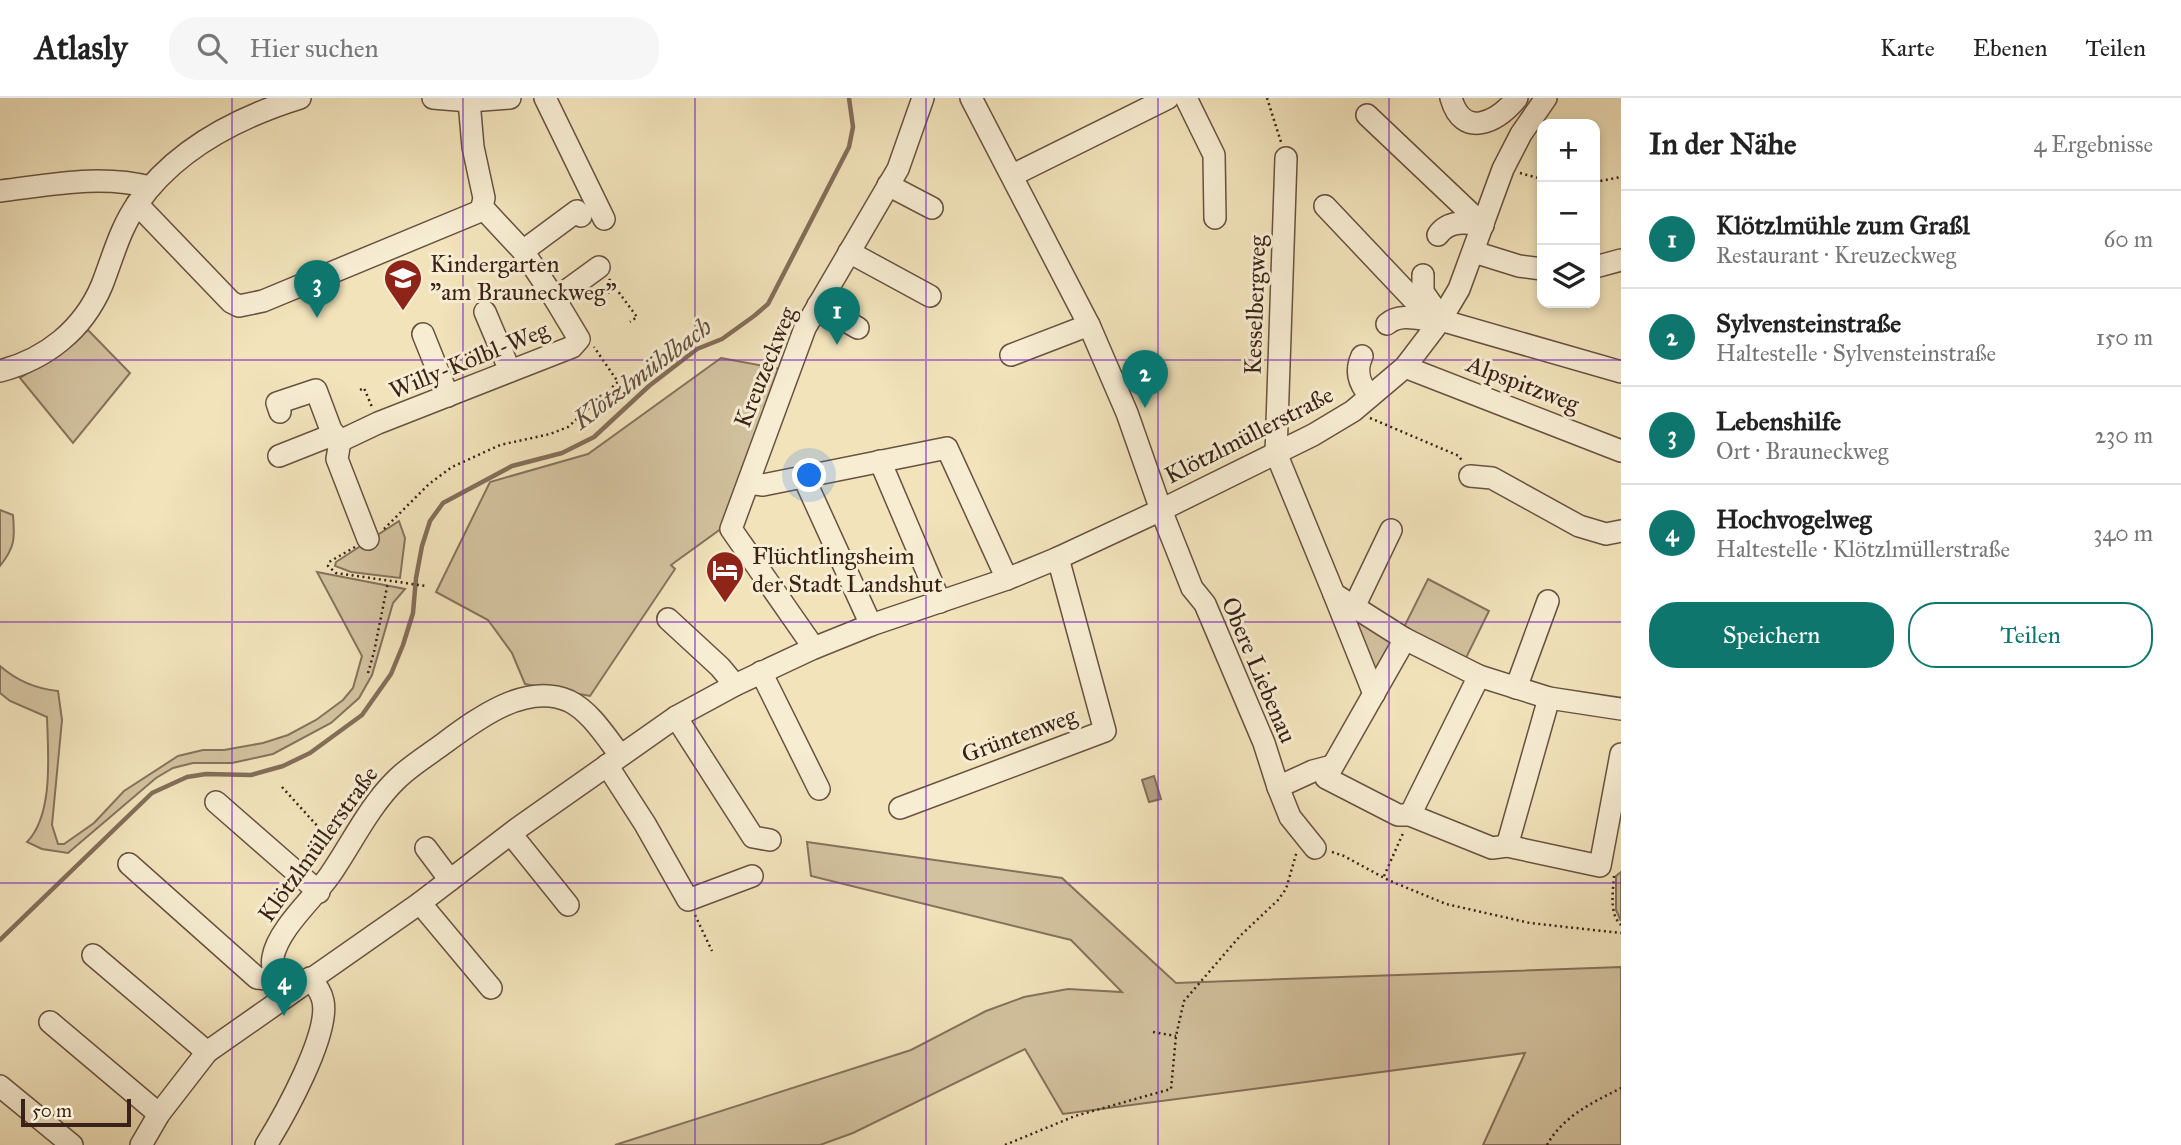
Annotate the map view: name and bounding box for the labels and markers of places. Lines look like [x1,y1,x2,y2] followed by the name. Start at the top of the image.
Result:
[430,249,617,307] place label: Kindergarten "am Brauneckweg"
[382,257,424,312] school or university icon: Kindergarten "am Brauneckweg"
[294,260,340,318] pin: 3
[814,287,860,345] pin: 1
[1122,350,1168,408] pin: 2
[752,541,943,599] place label: Flüchtlingsheim der Stadt Landshut
[704,549,746,604] hotel icon: Flüchtlingsheim der Stadt Landshut
[261,958,307,1016] pin: 4

